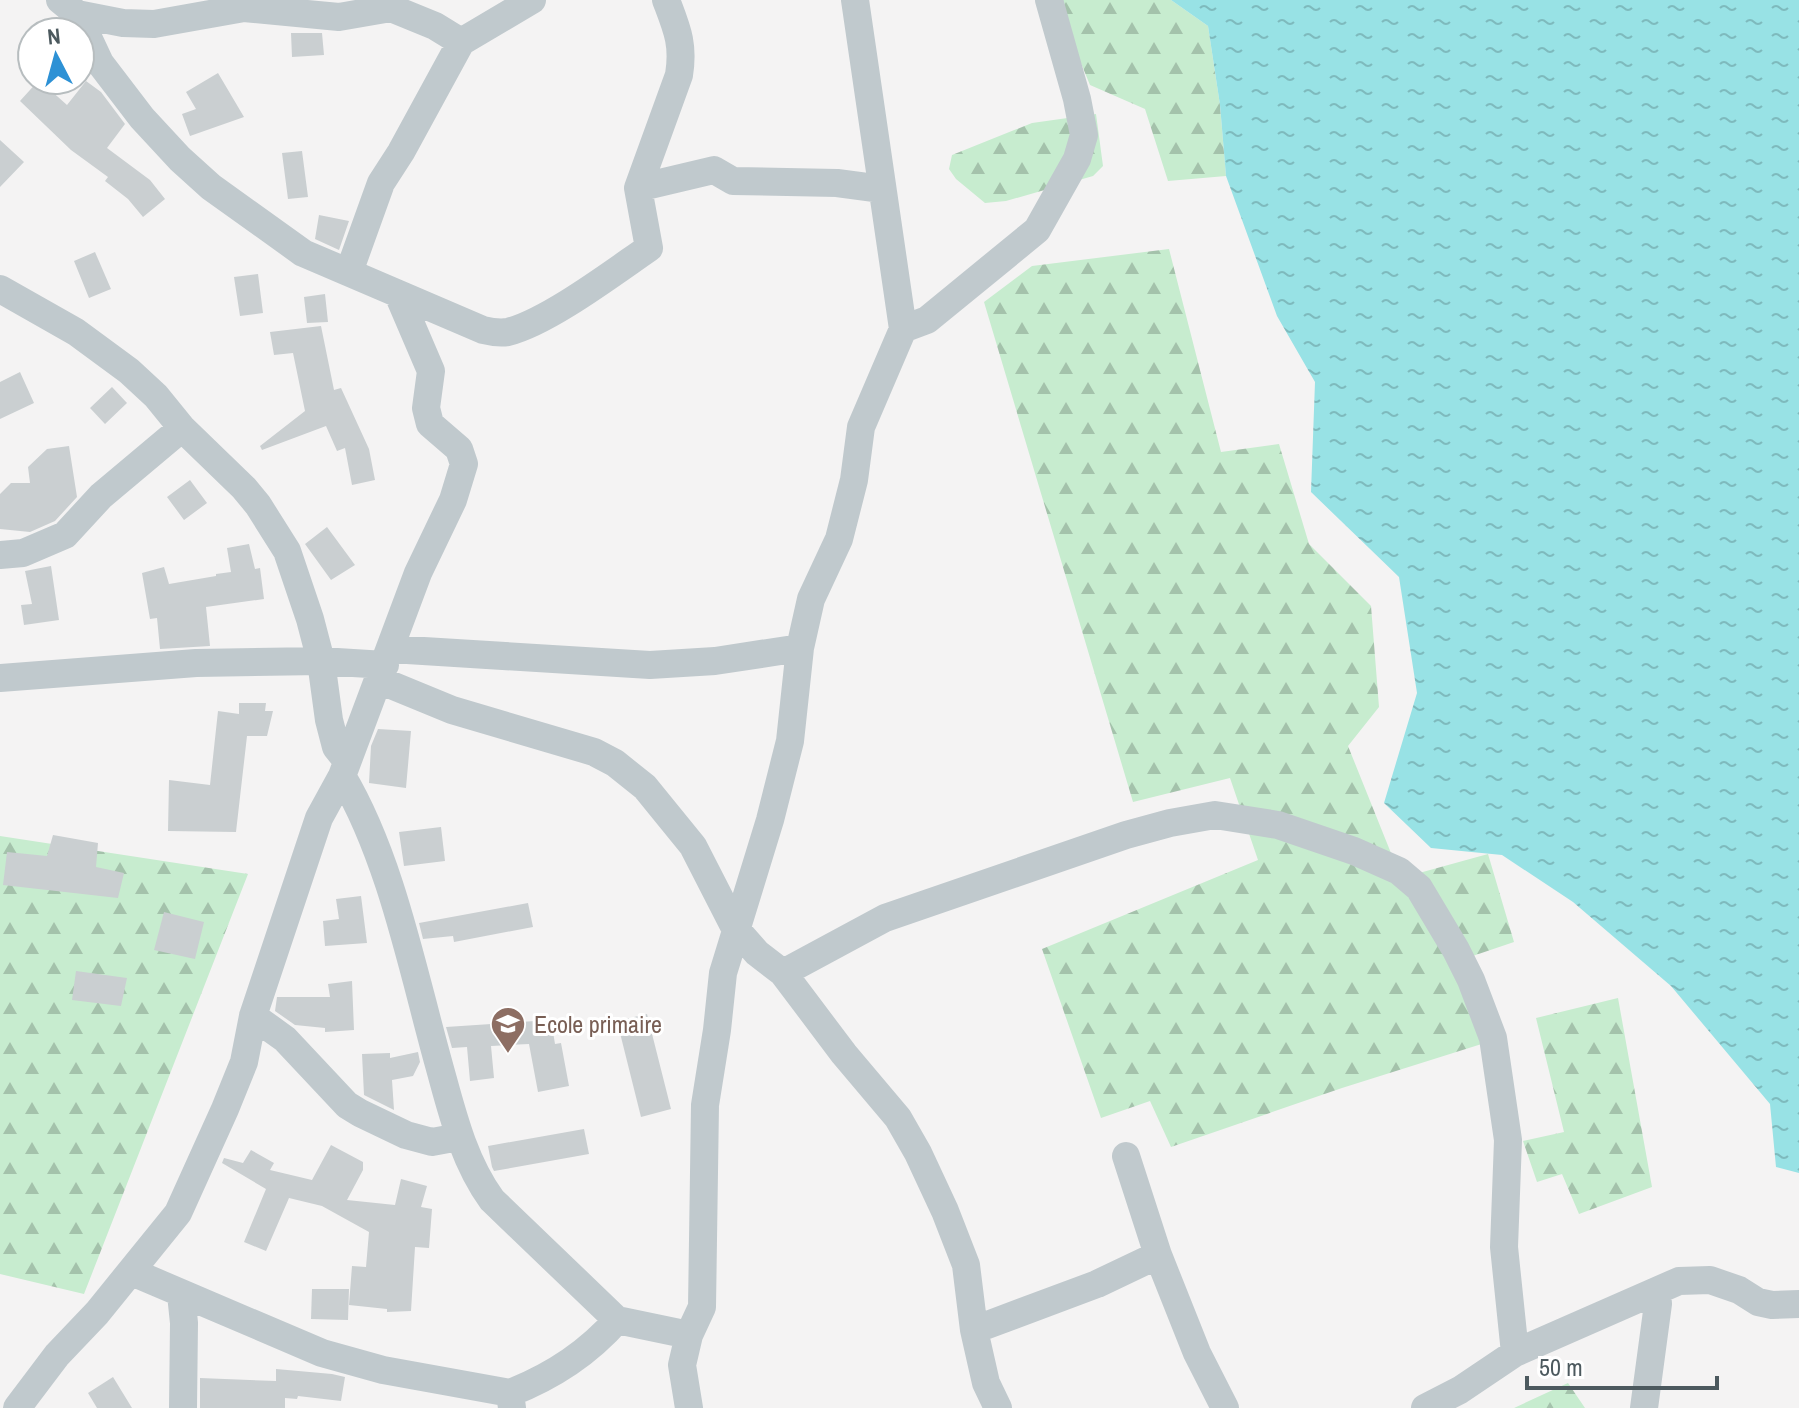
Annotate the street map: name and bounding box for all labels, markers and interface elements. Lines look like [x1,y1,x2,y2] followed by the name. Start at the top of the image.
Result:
[16,16,96,96] north arrow
[46,21,62,52] text: N
[489,1005,527,1055] school or university icon: Ecole primaire
[534,1008,662,1040] place label: Ecole primaire
[1527,1340,1717,1390] scale bar
[1539,1351,1583,1383] text: 50 m

